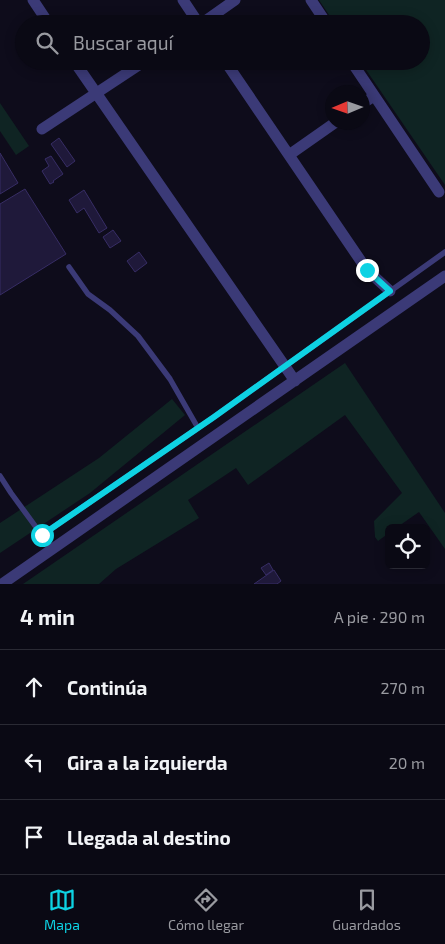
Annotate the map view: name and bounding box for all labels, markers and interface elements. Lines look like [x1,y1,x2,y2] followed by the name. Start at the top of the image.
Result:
[15,15,430,70] search box
[33,29,61,57] icon: search
[73,31,173,54] text: Buscar aquí
[325,85,370,130] north arrow
[356,259,379,282] route end
[31,524,54,547] route start
[385,524,430,569] map controls
[385,524,430,569] button: locate
[20,604,75,629] text: 4 min
[334,607,425,626] text: A pie · 290 m
[20,673,48,701] icon: ahead
[67,676,147,699] text: Continúa
[381,678,425,697] text: 270 m
[20,748,48,776] icon: left
[67,751,228,774] text: Gira a la izquierda
[389,753,425,772] text: 20 m
[20,823,48,851] icon: arrive
[67,826,231,849] text: Llegada al destino
[44,886,80,933] tab: Mapa
[168,886,244,933] tab: Cómo llegar
[332,886,401,933] tab: Guardados

